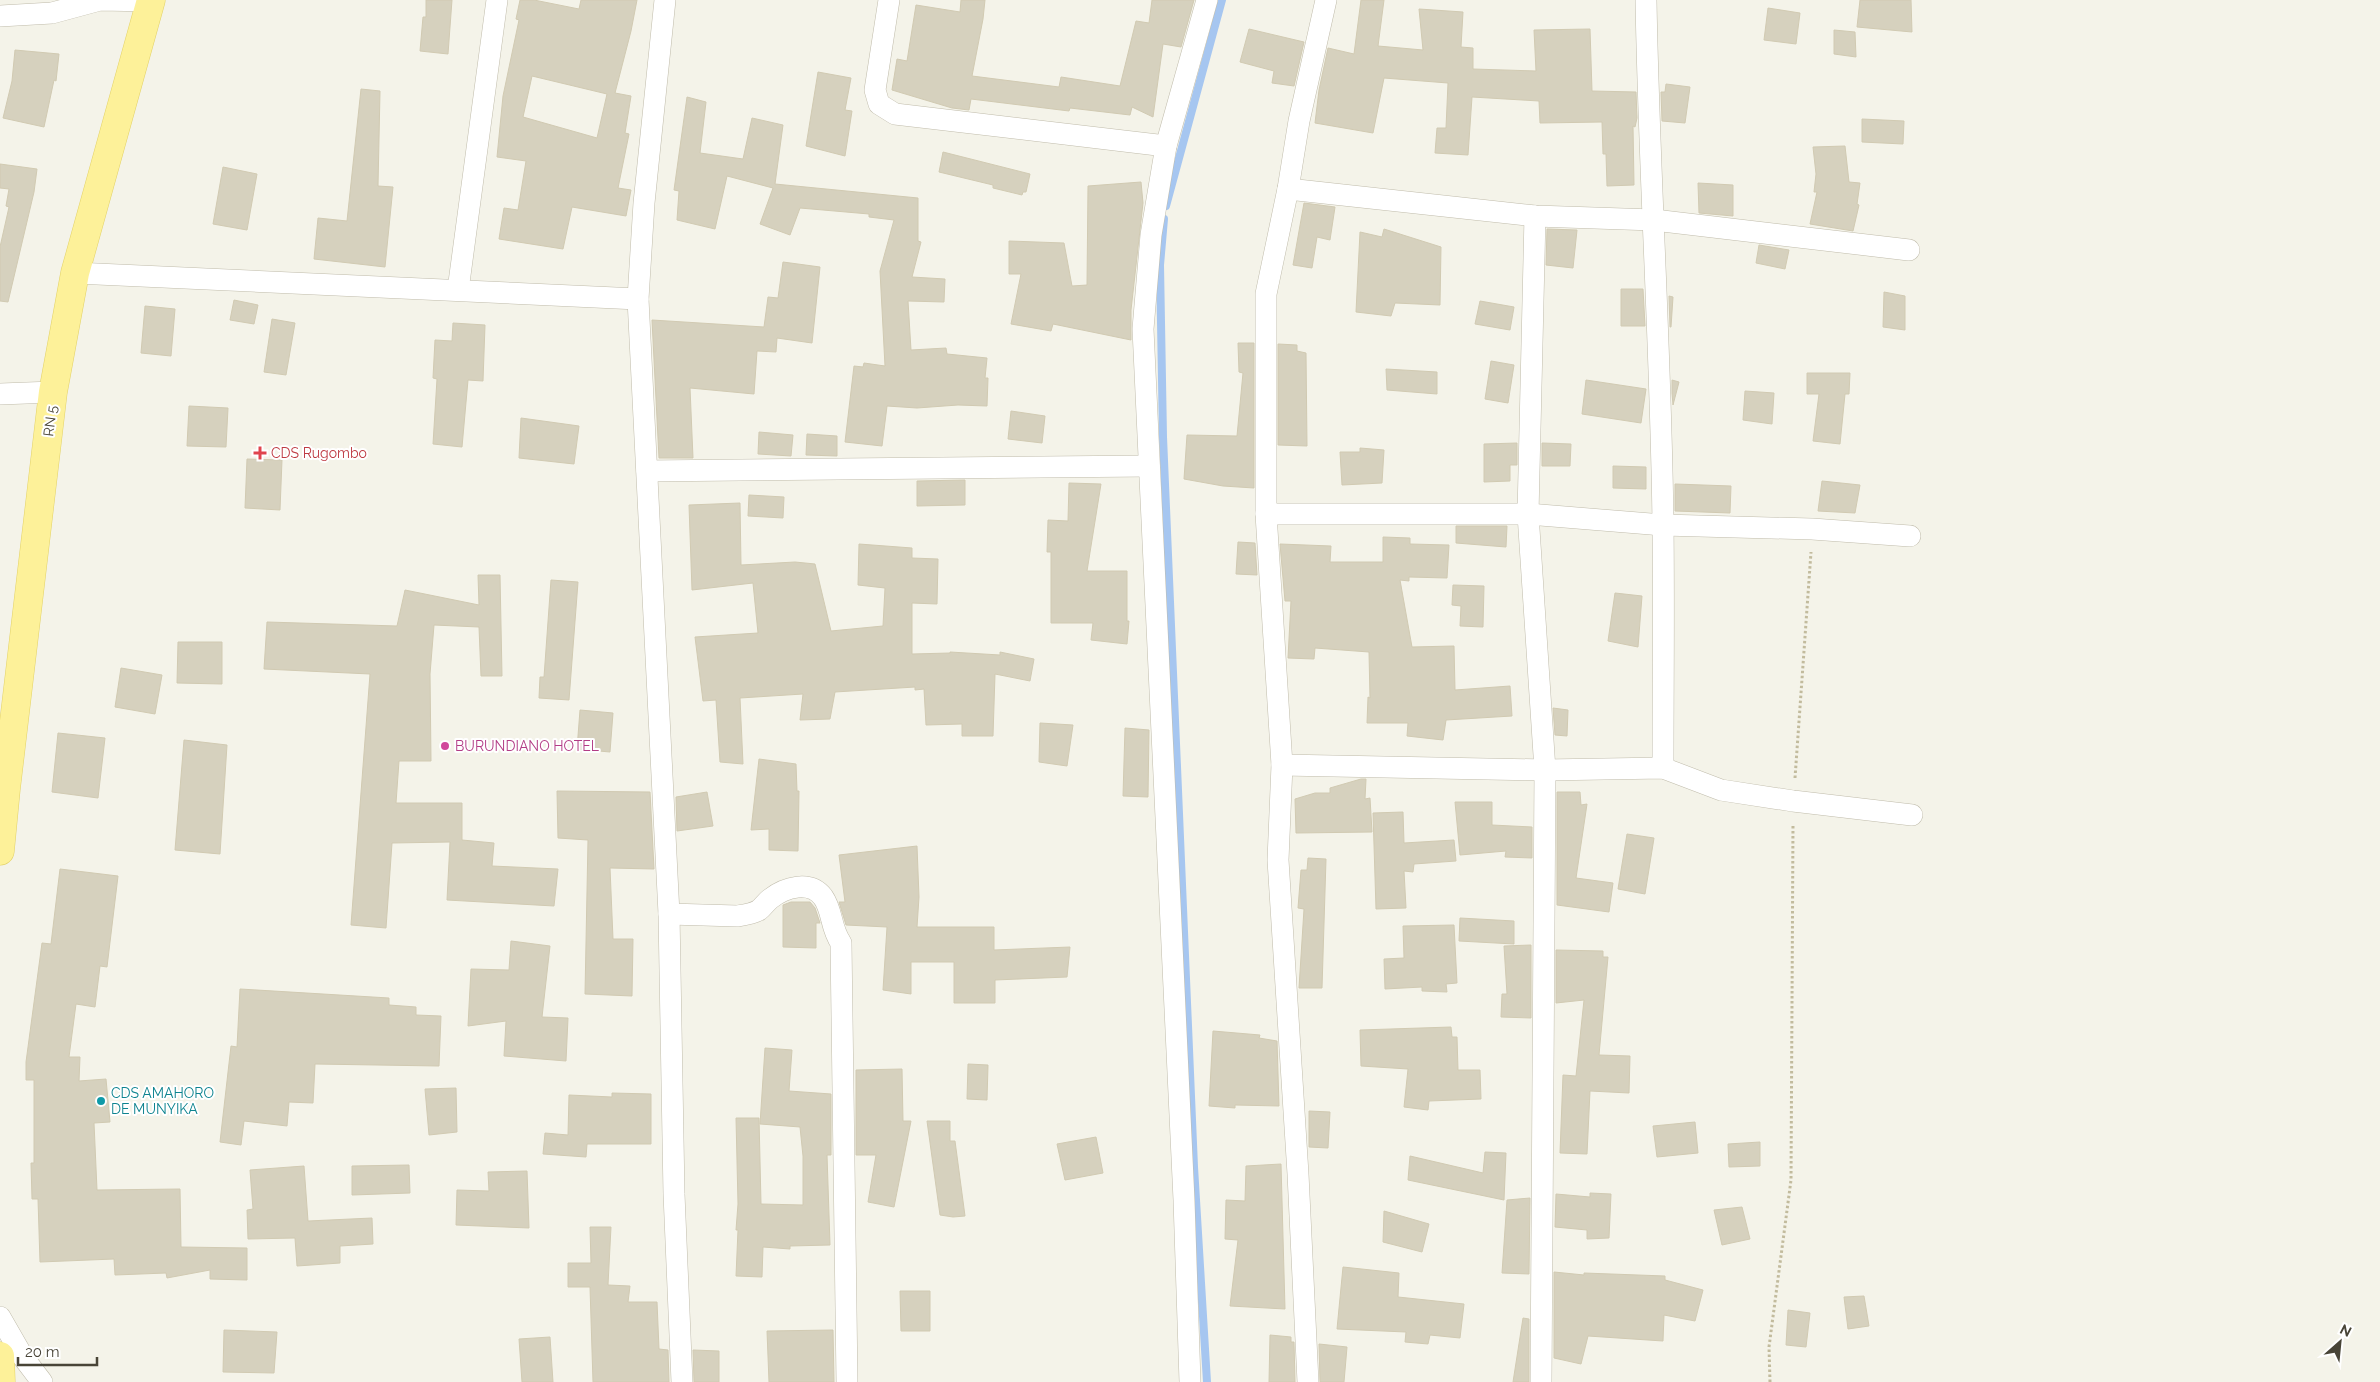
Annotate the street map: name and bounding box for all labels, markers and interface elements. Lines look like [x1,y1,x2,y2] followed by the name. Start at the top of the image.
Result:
[40,404,60,437] street label: RN 5
[271,445,367,461] place label: CDS Rugombo
[253,446,267,460] marker: CDS Rugombo
[455,738,599,754] place label: BURUNDIANO HOTEL
[439,740,451,752] marker: BURUNDIANO HOTEL
[111,1085,214,1117] place label: CDS AMAHORO DE MUNYIKA
[95,1095,107,1107] marker: CDS AMAHORO DE MUNYIKA
[2315,1317,2365,1367] north arrow
[2338,1321,2354,1340] text: N
[18,1334,96,1366] scale bar
[25,1343,60,1361] text: 20 m

